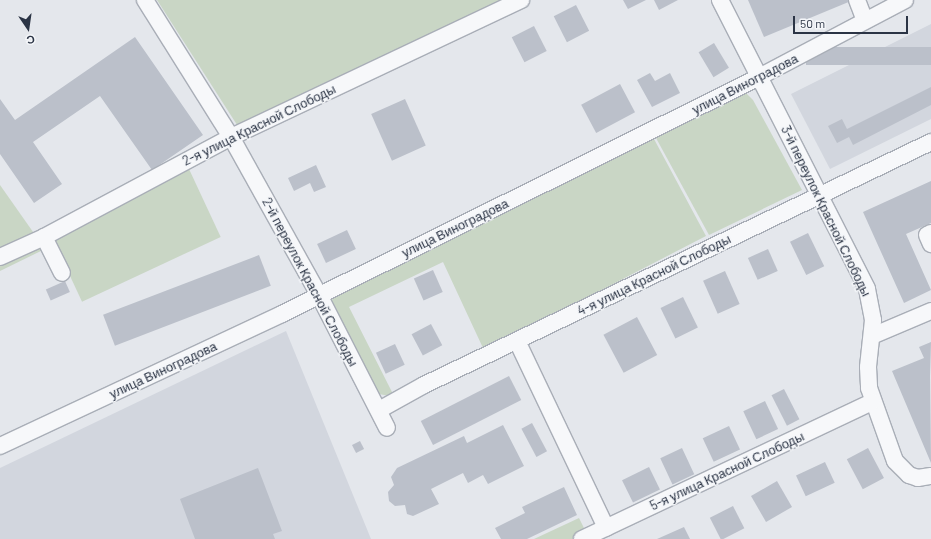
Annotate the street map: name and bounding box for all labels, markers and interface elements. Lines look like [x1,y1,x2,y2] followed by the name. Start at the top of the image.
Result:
[8,8,48,48] north arrow
[795,8,910,34] scale bar
[800,16,825,30] text: 50 m
[25,33,36,47] text: С
[689,51,801,117] street label: улица Виноградова
[180,81,338,169] street label: 2-я улица Красной Слободы
[778,123,874,299] street label: 3-й переулок Красной Слободы
[259,195,361,369] street label: 2-й переулок Красной Слободы
[399,195,511,261] street label: улица Виноградова
[575,231,733,319] street label: 4-я улица Красной Слободы
[107,338,219,402] street label: улица Виноградова
[647,428,807,514] street label: 5-я улица Красной Слободы

